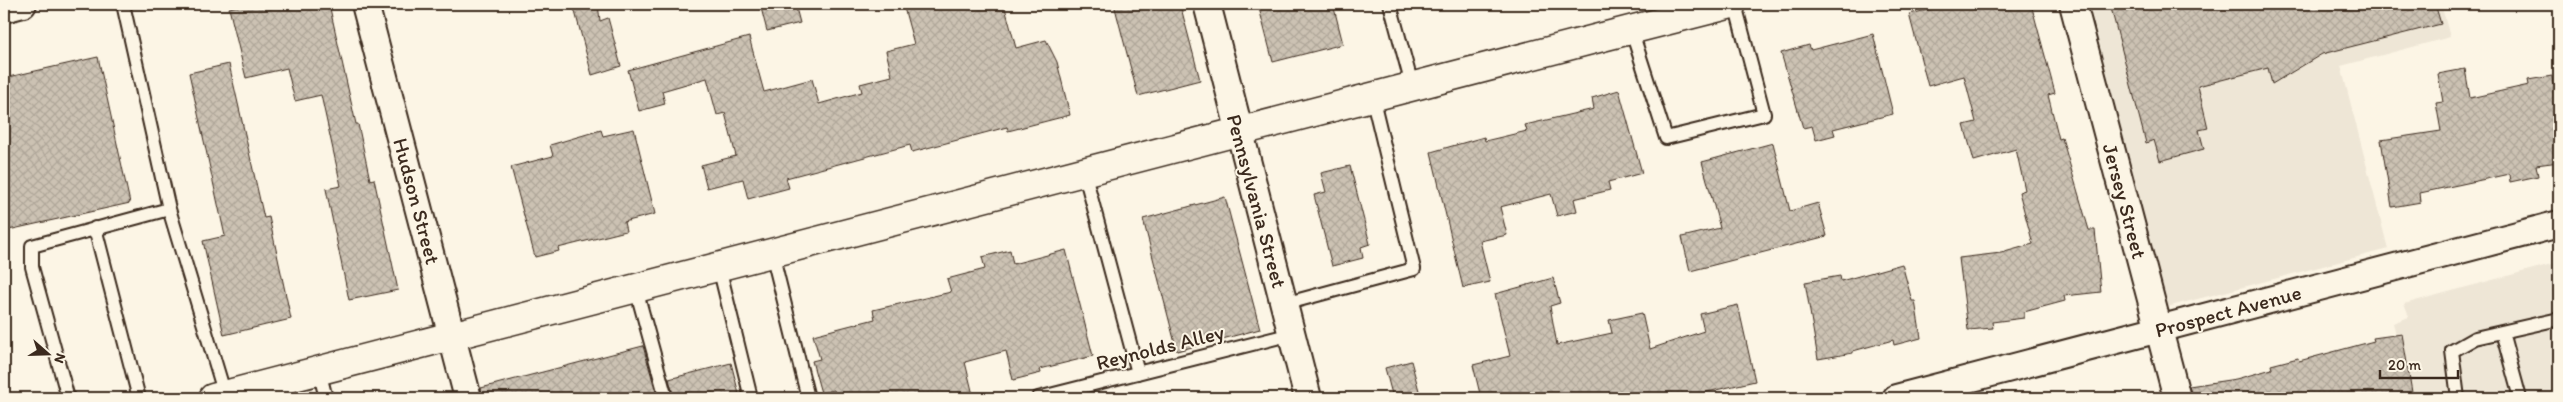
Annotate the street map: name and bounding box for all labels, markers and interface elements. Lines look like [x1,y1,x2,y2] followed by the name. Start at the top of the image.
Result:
[1222,111,1292,291] street label: Pennsylvania Street
[388,135,446,267] street label: Hudson Street
[2098,141,2152,261] street label: Jersey Street
[2152,279,2304,343] street label: Prospect Avenue
[1093,319,1227,375] street label: Reynolds Alley
[22,330,72,380] north arrow
[2380,347,2458,379] scale bar
[50,351,69,366] text: N
[2388,356,2422,374] text: 20 m

